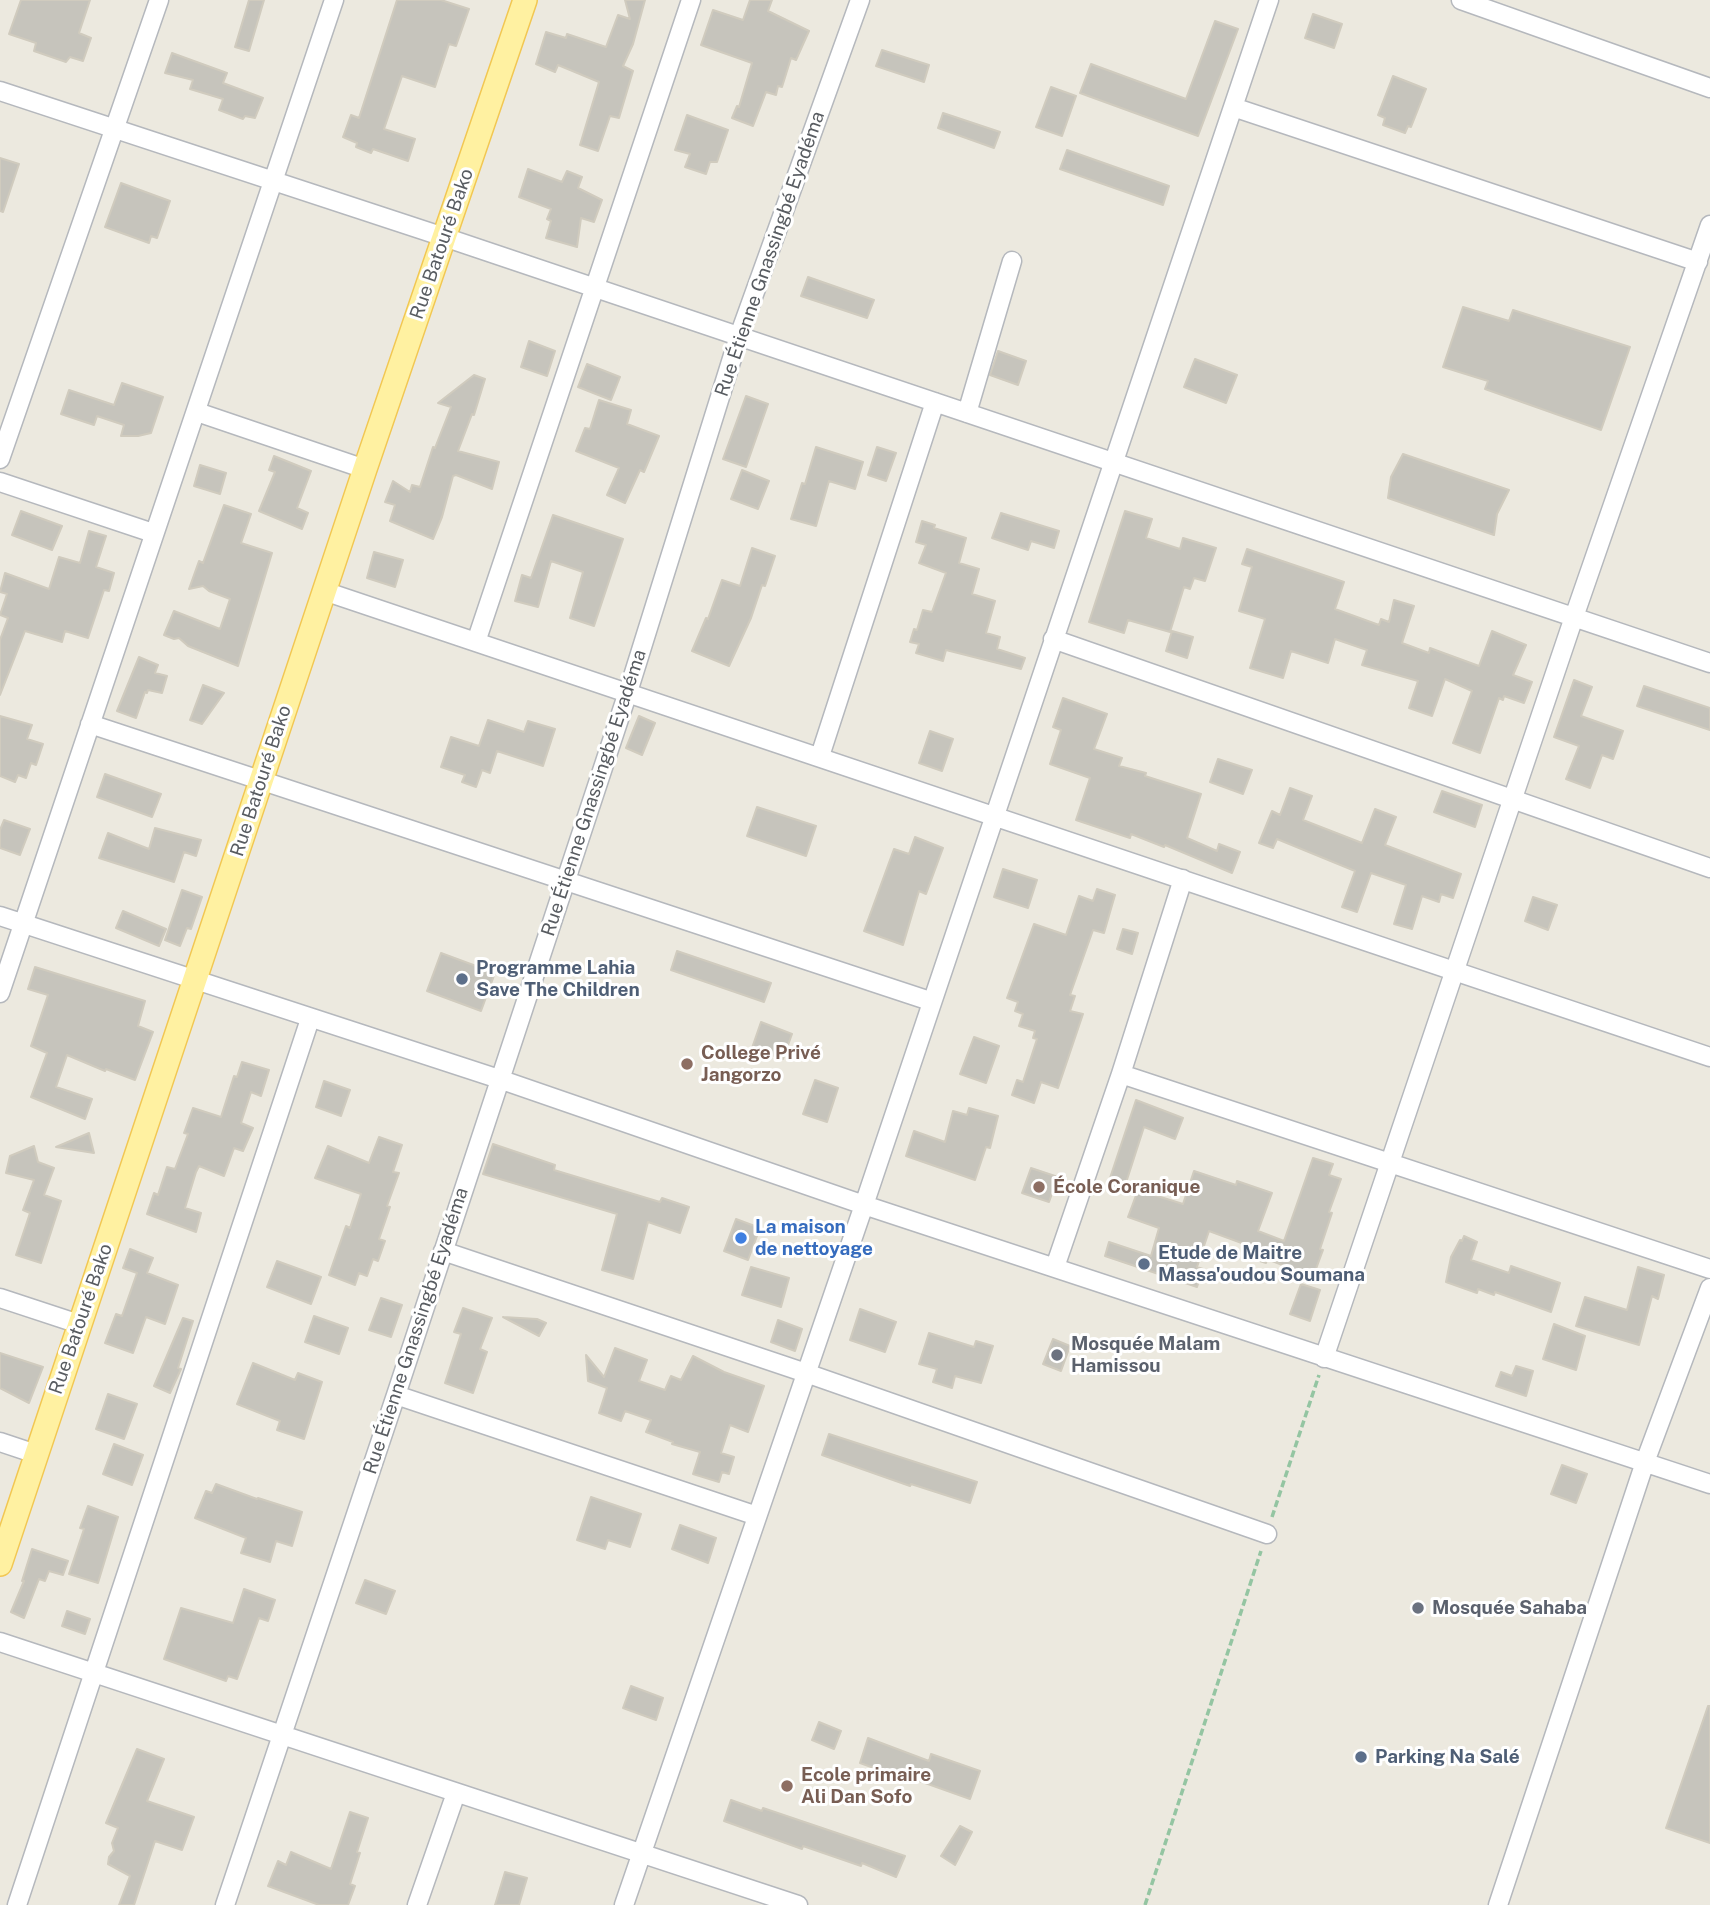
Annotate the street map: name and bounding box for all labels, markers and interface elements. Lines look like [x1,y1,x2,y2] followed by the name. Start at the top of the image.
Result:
[710,108,830,400] street label: Rue Étienne Gnassingbé Eyadéma
[406,166,478,322] street label: Rue Batouré Bako
[537,647,651,939] street label: Rue Étienne Gnassingbé Eyadéma
[226,702,296,860] street label: Rue Batouré Bako
[476,957,640,1001] place label: Programme Lahia Save The Children
[454,971,470,987] marker: Programme Lahia Save The Children
[701,1042,821,1086] place label: College Privé Jangorzo
[679,1056,695,1072] marker: College Privé Jangorzo
[1053,1176,1200,1198] place label: École Coranique
[1031,1179,1047,1195] marker: École Coranique
[359,1185,473,1477] street label: Rue Étienne Gnassingbé Eyadéma
[755,1216,873,1260] place label: La maison de nettoyage
[733,1230,749,1246] marker: La maison de nettoyage
[45,1241,117,1397] street label: Rue Batouré Bako
[1158,1242,1365,1286] place label: Etude de Maitre Massa'oudou Soumana
[1136,1256,1152,1272] marker: Etude de Maitre Massa'oudou Soumana
[1071,1333,1220,1377] place label: Mosquée Malam Hamissou
[1049,1347,1065,1363] marker: Mosquée Malam Hamissou
[1432,1597,1587,1619] place label: Mosquée Sahaba
[1410,1600,1426,1616] marker: Mosquée Sahaba
[1375,1746,1520,1768] place label: Parking Na Salé
[1353,1749,1369,1765] marker: Parking Na Salé
[801,1764,931,1808] place label: Ecole primaire Ali Dan Sofo
[779,1778,795,1794] marker: Ecole primaire Ali Dan Sofo

